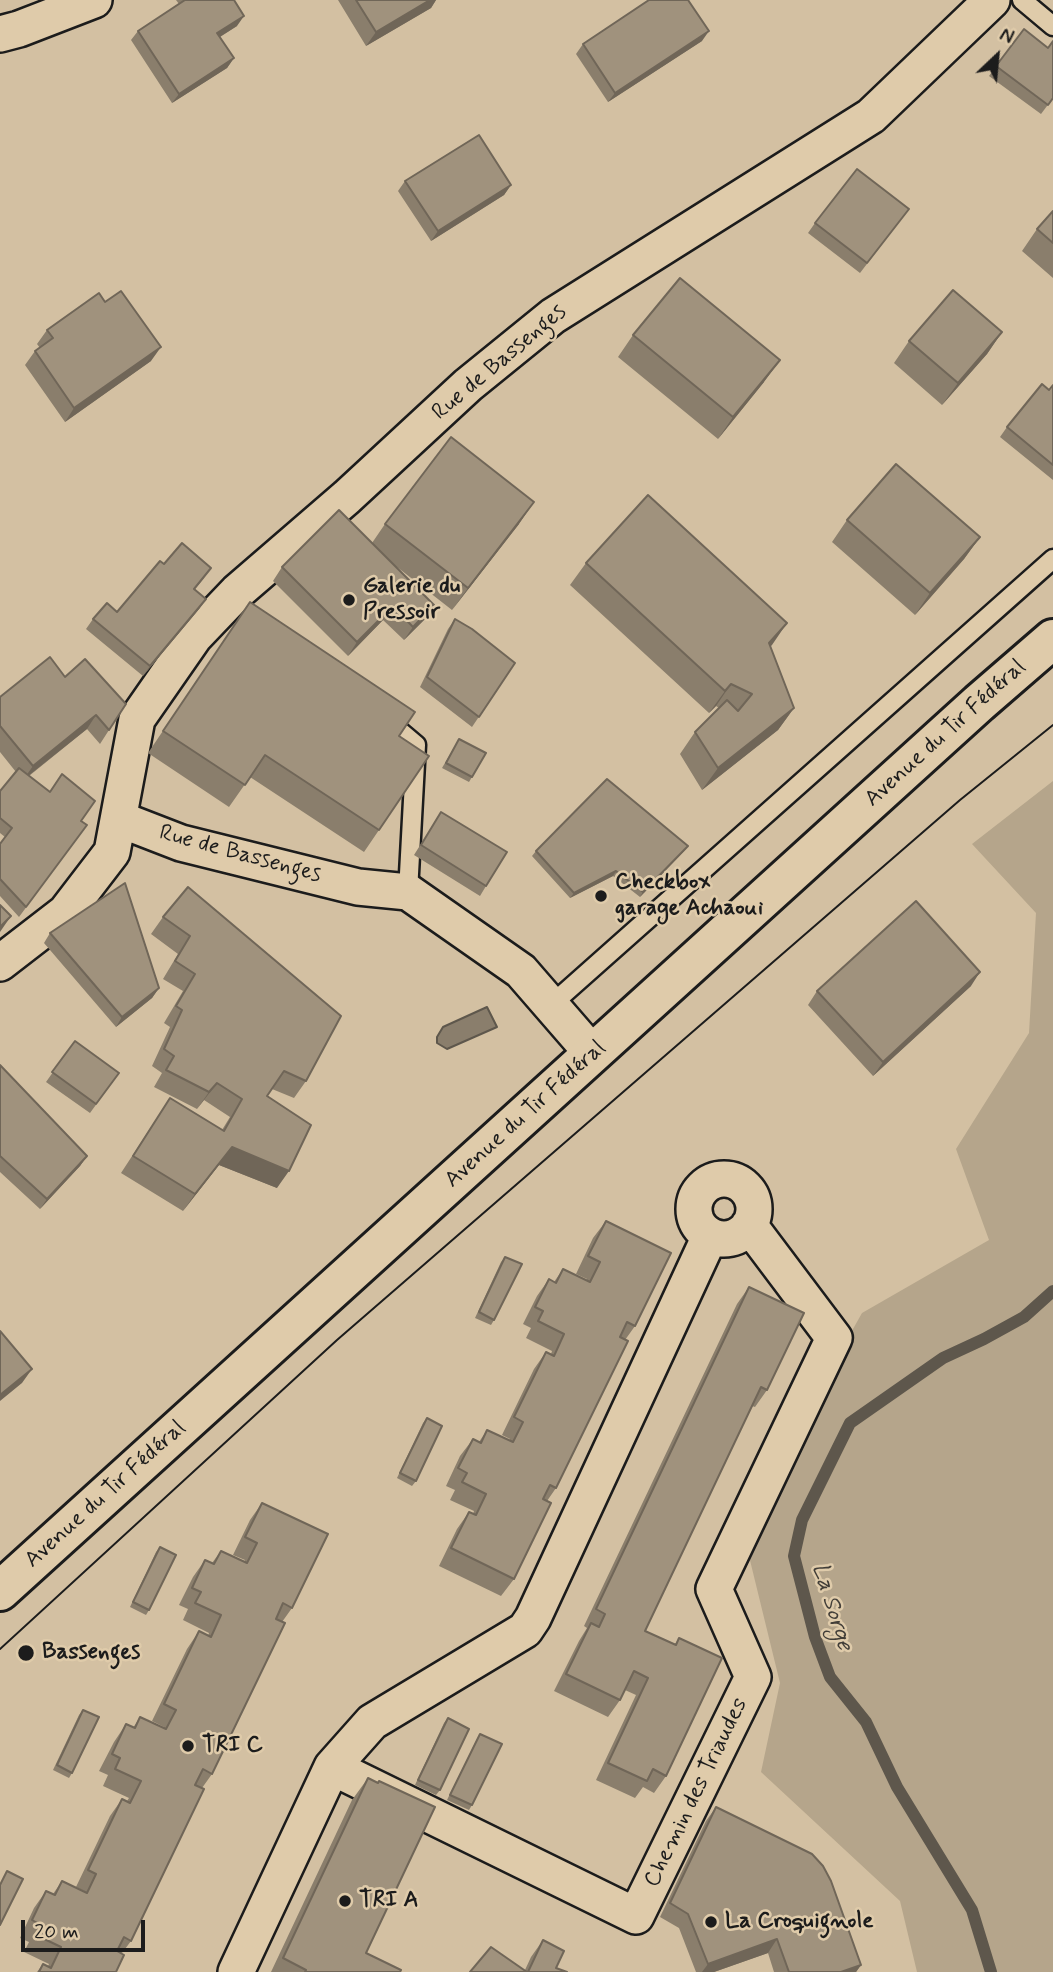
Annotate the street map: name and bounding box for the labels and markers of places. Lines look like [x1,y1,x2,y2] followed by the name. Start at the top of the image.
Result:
[363,573,460,627] place label: Galerie du Pressoir
[341,592,357,608] marker: Galerie du Pressoir
[615,869,763,923] place label: Checkbox garage Achaoui
[593,888,609,904] marker: Checkbox garage Achaoui
[42,1639,140,1667] place label: Bassenges
[16,1643,36,1663] marker: Bassenges
[202,1732,263,1760] place label: TRI C
[180,1738,196,1754] marker: TRI C
[359,1887,419,1915] place label: TRI A
[337,1893,353,1909] marker: TRI A
[725,1908,873,1936] place label: La Croquignole
[703,1914,719,1930] marker: La Croquignole

